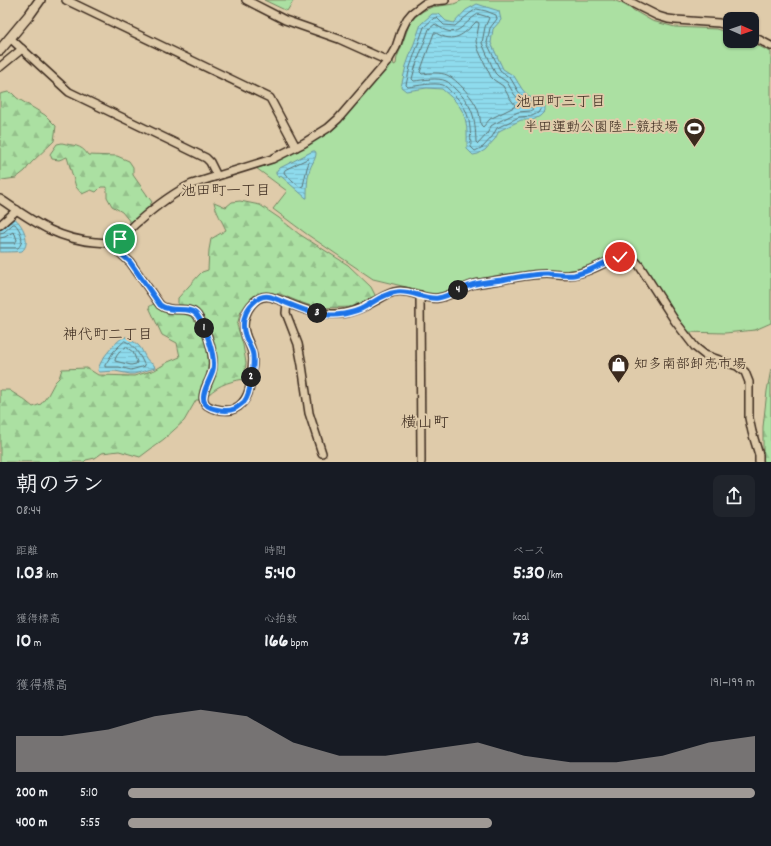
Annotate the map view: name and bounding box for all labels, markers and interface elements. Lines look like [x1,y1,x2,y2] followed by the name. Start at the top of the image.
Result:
[723,12,759,48] north arrow
[723,12,759,48] map controls
[516,92,606,114] district label: 池田町三丁目
[681,115,707,148] sports icon: 半田運動公園陸上競技場
[524,118,678,138] place label: 半田運動公園陸上競技場
[181,181,271,203] district label: 池田町一丁目
[103,222,137,256] pin
[109,228,131,250] icon: arrive
[603,240,637,274] pin
[609,246,631,268] icon: check
[448,280,468,300] pin: 4
[456,282,460,298] text: 4
[307,303,327,323] pin: 3
[315,305,319,321] text: 3
[194,318,214,338] pin: 1
[203,320,205,336] text: 1
[63,325,153,347] district label: 神代町二丁目
[606,352,632,385] shop icon: 知多南部卸売市場
[634,355,746,375] place label: 知多南部卸売市場
[241,367,261,387] pin: 2
[249,369,253,385] text: 2
[401,412,449,435] district label: 横山町
[16,471,104,502] text: 朝のラン
[713,475,755,517] button: share
[16,502,41,521] text: 08:44
[16,544,38,560] text: 距離
[264,544,286,560] text: 時間
[513,544,545,560] text: ペース
[16,560,43,588] text: 1.03
[264,560,296,588] text: 5:40
[513,560,545,588] text: 5:30
[43,568,58,584] text: km
[545,568,563,584] text: /km
[513,610,529,626] text: kcal
[16,612,60,628] text: 獲得標高
[264,612,297,628] text: 心拍数
[513,626,529,654] text: 73
[16,628,31,656] text: 10
[264,628,288,656] text: 166
[31,636,41,652] text: m
[288,636,308,652] text: bpm
[710,674,755,693] text: 191–199 m
[16,677,68,696] text: 獲得標高
[16,784,48,803] text: 200 m
[80,784,98,803] text: 5:10
[16,814,47,833] text: 400 m
[80,814,100,833] text: 5:55

